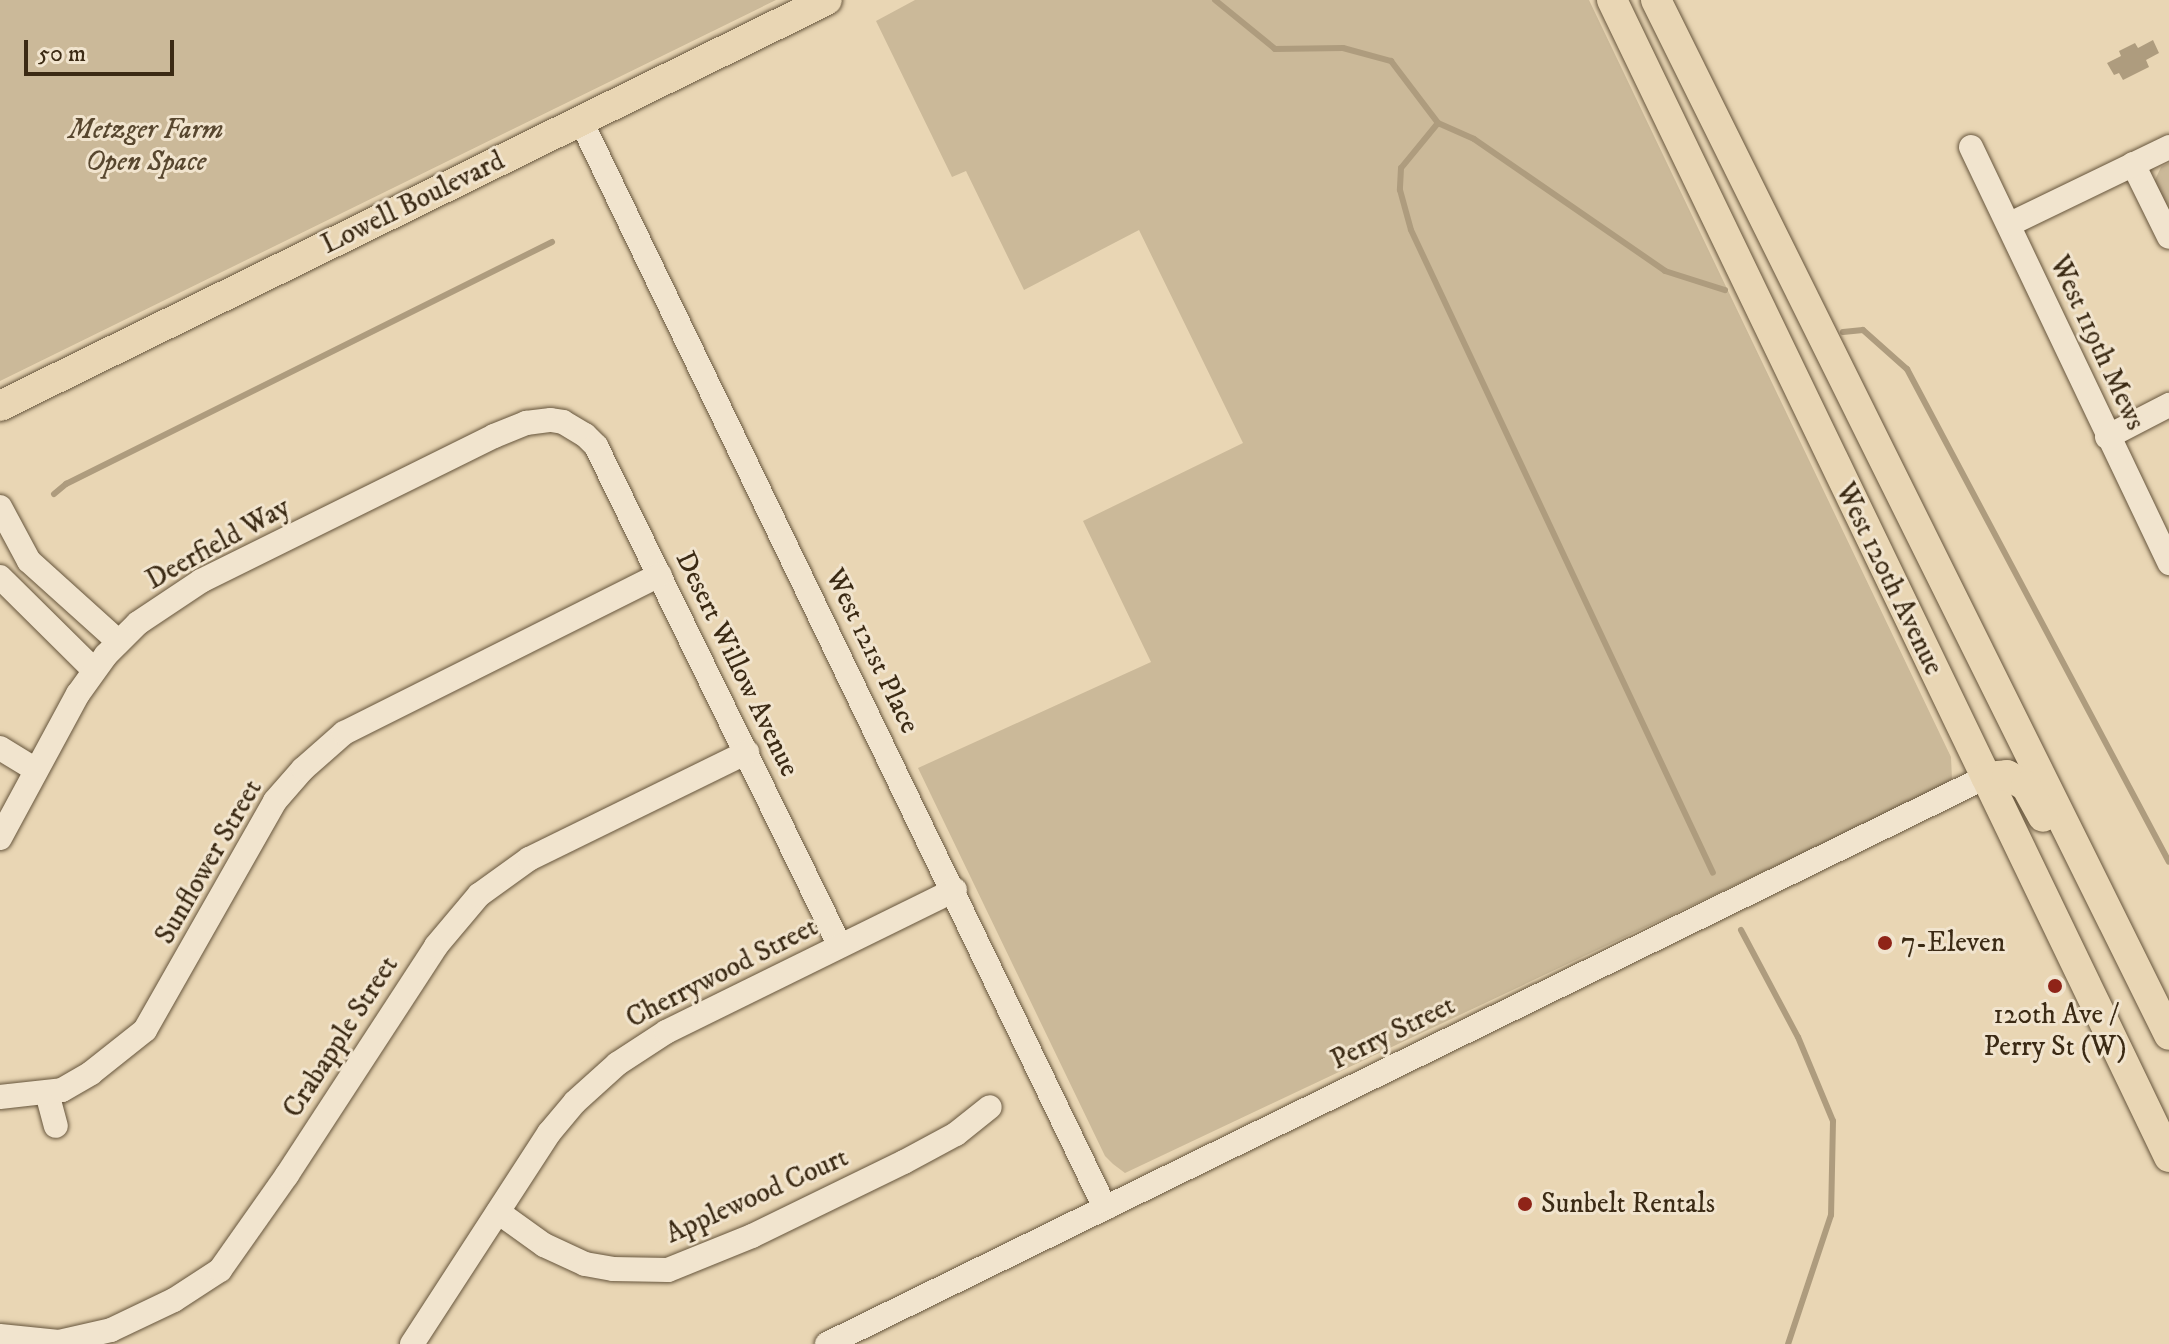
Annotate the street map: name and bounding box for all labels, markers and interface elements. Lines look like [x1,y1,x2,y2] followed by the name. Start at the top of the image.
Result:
[28,24,178,74] scale bar
[38,39,86,69] text: 50 m
[68,113,224,179] park label: Metzger Farm Open Space
[316,144,510,262] street label: Lowell Boulevard
[2042,251,2152,435] street label: West 119th Mews
[1828,477,1950,681] street label: West 120th Avenue
[140,491,296,597] street label: Deerfield Way
[668,546,806,782] street label: Desert Willow Avenue
[818,563,926,739] street label: West 121st Place
[148,774,270,950] street label: Sunflower Street
[621,910,823,1036] street label: Cherrywood Street
[1901,926,2005,960] place label: 7-Eleven
[1876,934,1894,952] marker: 7-Eleven
[276,950,406,1124] street label: Crabapple Street
[2046,977,2064,995] marker: 120th Ave / Perry St (W)
[1325,989,1461,1077] street label: Perry Street
[1983,998,2127,1064] place label: 120th Ave / Perry St (W)
[661,1141,853,1251] street label: Applewood Court
[1541,1187,1715,1221] place label: Sunbelt Rentals
[1516,1195,1534,1213] marker: Sunbelt Rentals

